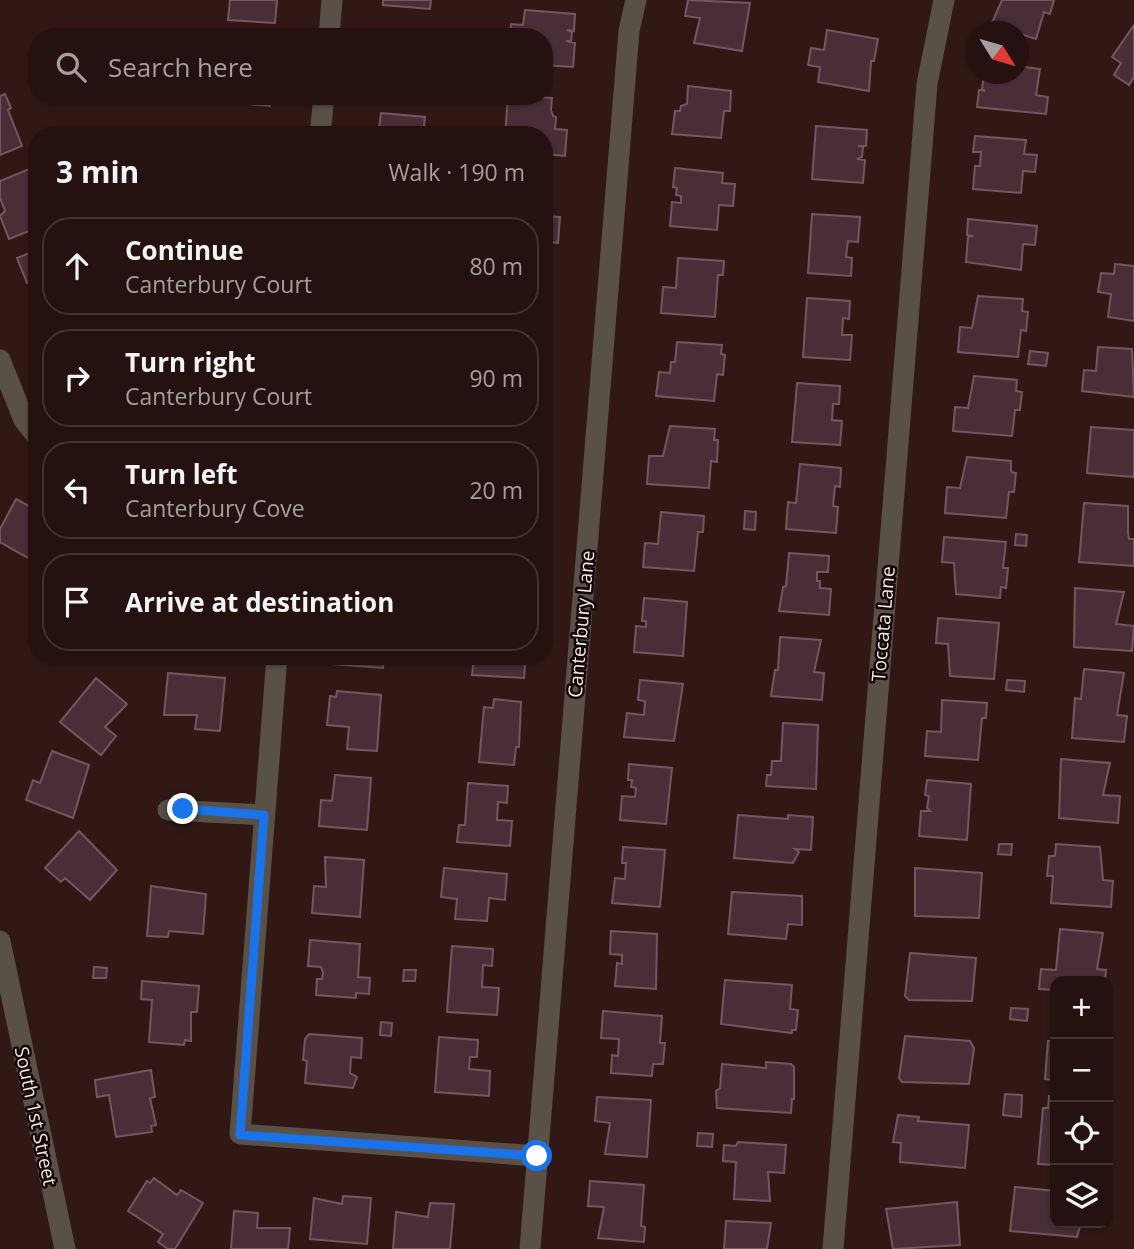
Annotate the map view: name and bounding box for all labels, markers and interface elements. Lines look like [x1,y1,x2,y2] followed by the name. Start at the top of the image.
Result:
[966,21,1029,84] north arrow
[28,28,553,105] search box
[52,48,90,86] icon: search
[108,49,253,85] text: Search here
[56,151,139,192] text: 3 min
[388,156,525,188] text: Walk · 190 m
[125,232,244,268] text: Continue
[58,247,96,285] icon: ahead
[469,250,523,282] text: 80 m
[125,268,312,300] text: Canterbury Court
[125,344,256,380] text: Turn right
[58,359,96,397] icon: right
[469,362,523,394] text: 90 m
[125,380,312,412] text: Canterbury Court
[125,456,237,492] text: Turn left
[58,471,96,509] icon: left
[469,474,523,506] text: 20 m
[125,492,305,524] text: Canterbury Cove
[562,549,600,699] street label: Canterbury Lane
[865,565,901,683] street label: Toccata Lane
[58,583,96,621] icon: arrive
[125,584,394,620] text: Arrive at destination
[167,793,198,824] route end
[1050,976,1113,1228] map controls
[1050,976,1113,1039] button: +
[1050,1039,1113,1102] button: −
[9,1044,63,1188] street label: South 1st Street
[1050,1102,1113,1165] button: locate
[521,1140,552,1171] route start
[1050,1165,1113,1228] button: layers

